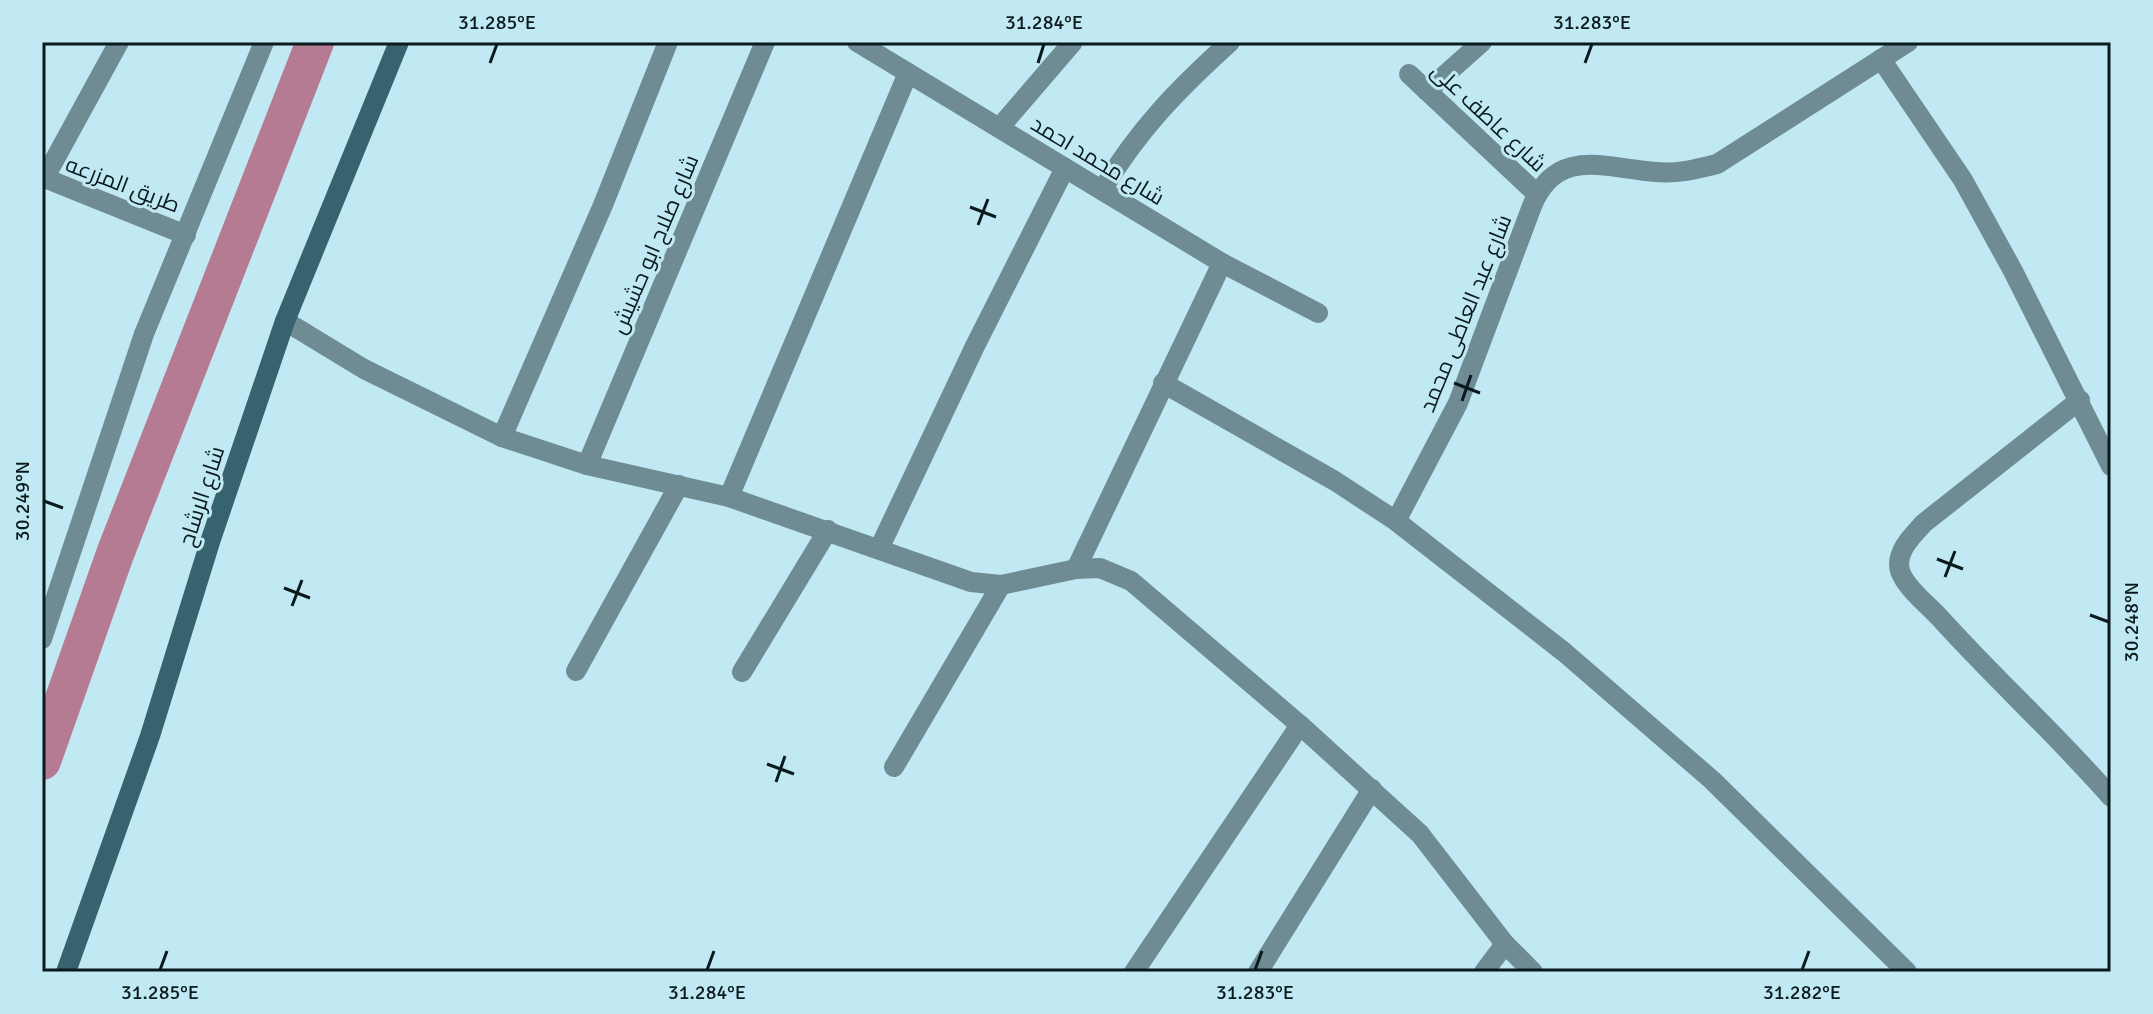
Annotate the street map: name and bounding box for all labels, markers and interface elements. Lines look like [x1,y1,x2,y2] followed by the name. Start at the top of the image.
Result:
[458,10,536,35] text: 31.285°E
[1005,10,1083,35] text: 31.284°E
[1553,10,1631,35] text: 31.283°E
[1425,57,1552,178] street label: شارع عاطف على
[1026,110,1169,212] street label: شارع محمد احمد
[62,150,184,219] street label: طريق المزرعه
[604,150,705,338] street label: شارع صلاح ابو حشيش
[1413,210,1518,416] street label: شارع عبد العاطى محمد
[173,443,231,550] street label: شارع الرشاح
[10,461,35,541] text: 30.249°N
[2119,582,2144,662] text: 30.248°N
[121,980,199,1005] text: 31.285°E
[668,980,746,1005] text: 31.284°E
[1216,980,1294,1005] text: 31.283°E
[1763,980,1841,1005] text: 31.282°E

